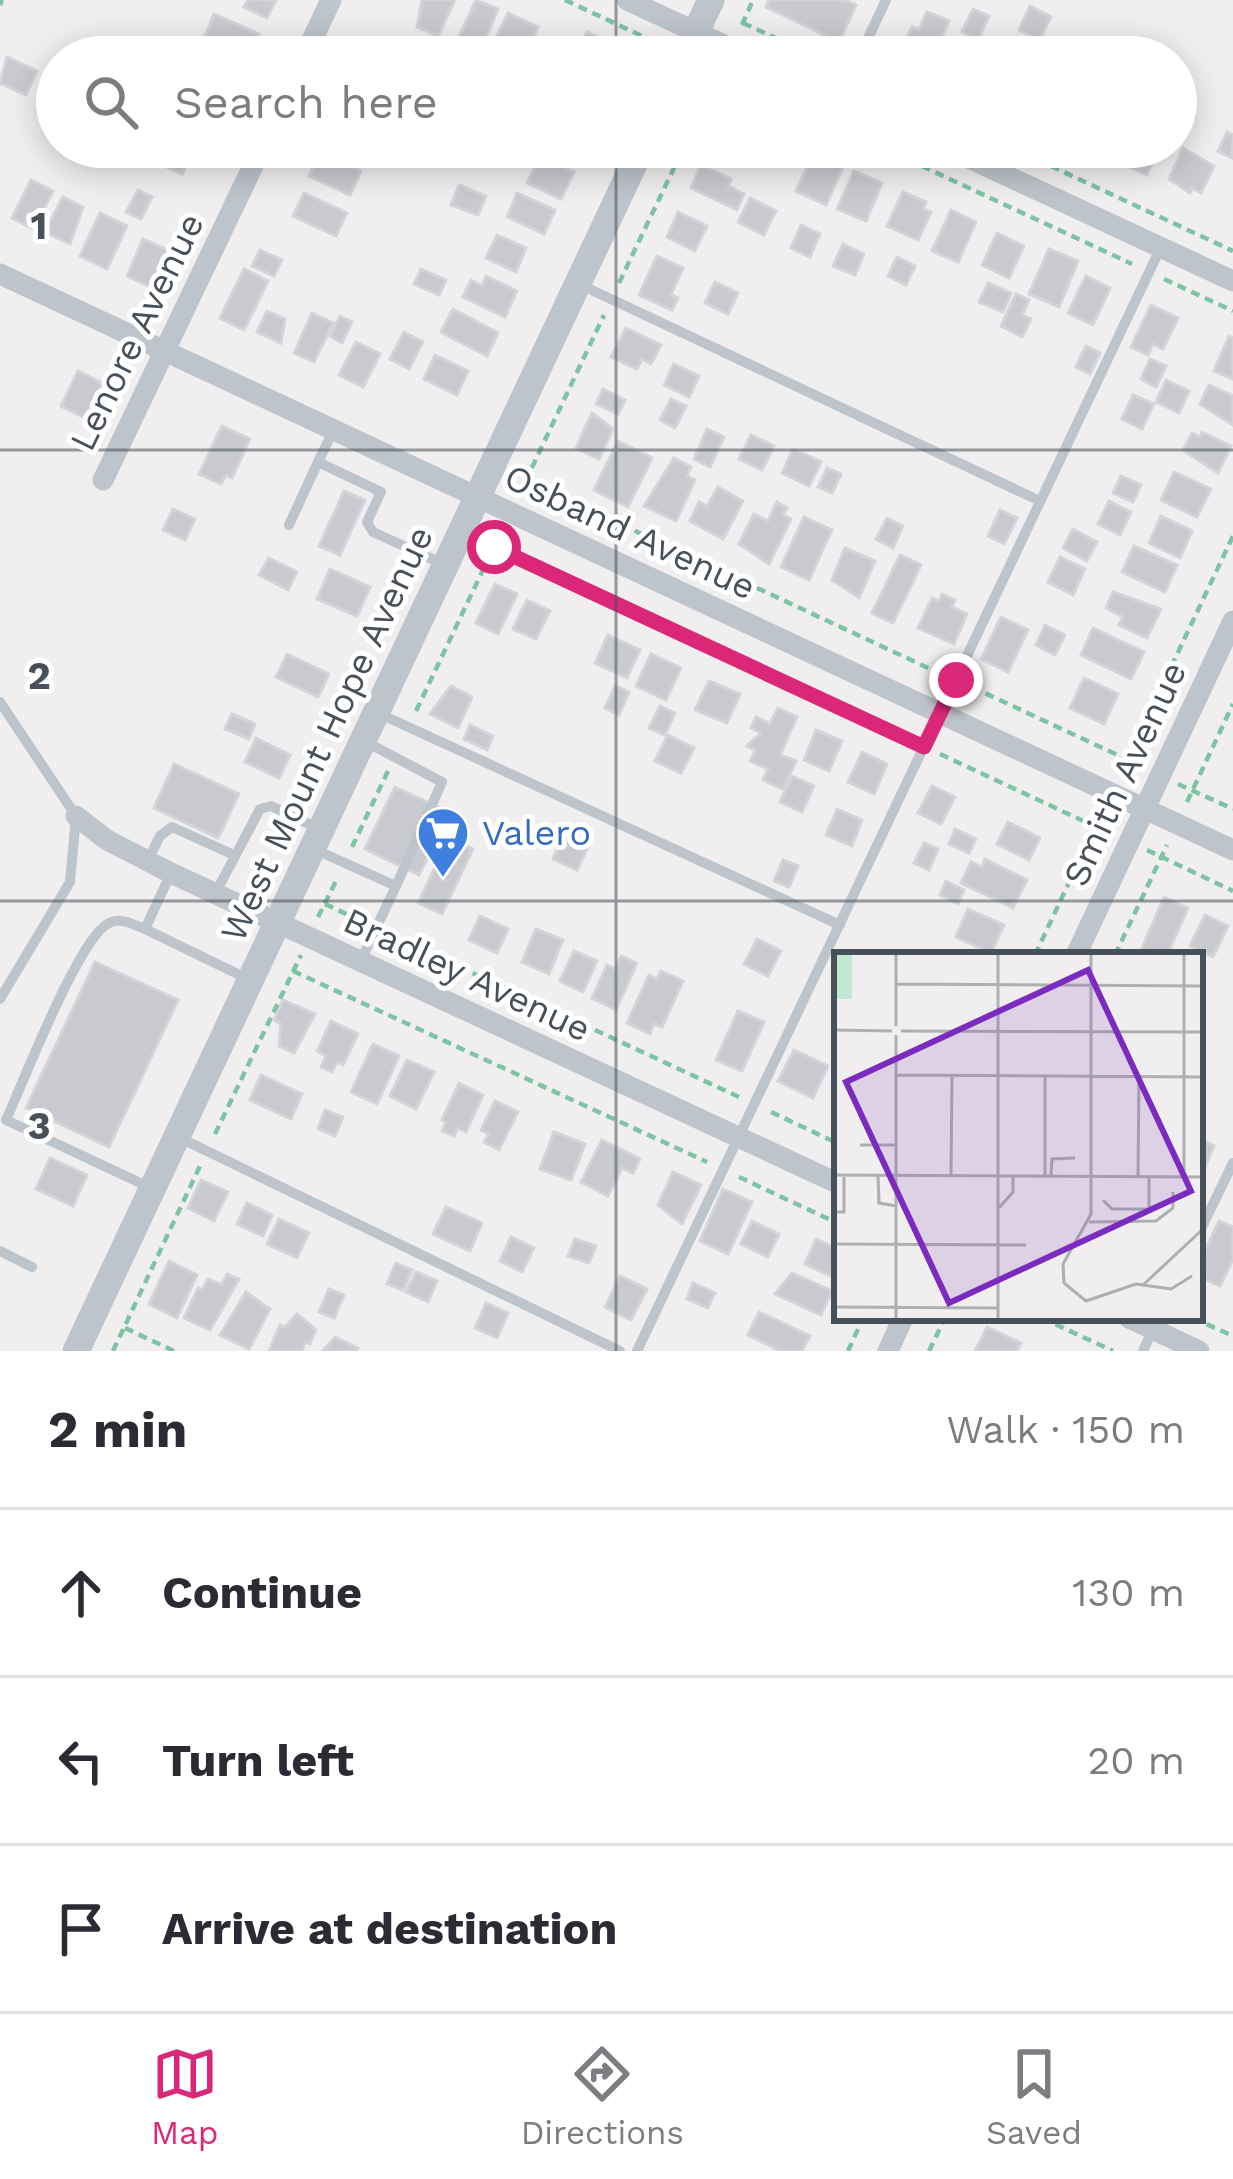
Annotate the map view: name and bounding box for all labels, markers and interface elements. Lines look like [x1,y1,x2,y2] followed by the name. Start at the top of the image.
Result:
[36,36,1197,168] search box
[78,69,144,135] icon: search
[174,76,438,129] text: Search here
[31,203,47,248] text: 1
[61,207,213,457] street label: Lenore Avenue
[498,456,762,608] street label: Osband Avenue
[212,520,442,948] street label: West Mount Hope Avenue
[467,520,521,574] route start
[27,653,51,698] text: 2
[929,653,983,707] route end
[1055,655,1195,893] street label: Smith Avenue
[415,805,471,879] supermarket icon: Valero
[482,812,591,854] place label: Valero
[337,899,597,1051] street label: Bradley Avenue
[834,952,1203,1321] inset map
[27,1103,51,1148] text: 3
[48,1400,187,1459] text: 2 min
[947,1407,1185,1452] text: Walk · 150 m
[48,1560,114,1626] icon: ahead
[162,1566,362,1619] text: Continue
[1072,1570,1185,1615] text: 130 m
[48,1728,114,1794] icon: left
[162,1734,354,1787] text: Turn left
[1088,1738,1185,1783] text: 20 m
[48,1896,114,1962] icon: arrive
[162,1902,617,1955] text: Arrive at destination
[151,2041,218,2152] tab: Map
[521,2041,684,2152] tab: Directions
[986,2041,1082,2152] tab: Saved

